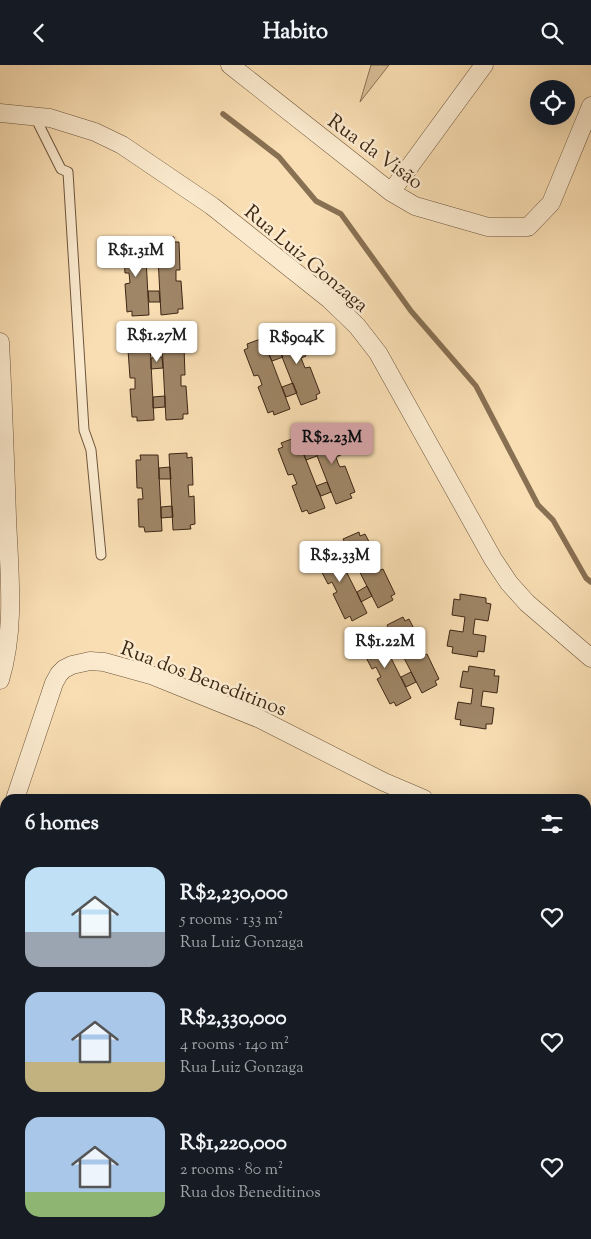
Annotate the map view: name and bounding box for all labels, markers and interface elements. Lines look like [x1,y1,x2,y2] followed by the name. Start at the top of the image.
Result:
[263,17,328,49] text: Habito
[25,19,53,47] icon: back
[538,19,566,47] icon: search
[530,80,575,125] map controls
[530,80,575,125] button: locate
[321,108,428,198] street label: Rua da Visão
[237,199,374,321] street label: Rua Luiz Gonzaga
[90,235,182,278] pin: R$1.31M
[108,240,164,263] text: R$1.31M
[111,321,203,363] pin: R$1.27M
[256,323,338,365] pin: R$904K
[127,325,187,348] text: R$1.27M
[269,327,325,350] text: R$904K
[286,423,378,465] pin: R$2.23M
[302,427,362,450] text: R$2.23M
[294,541,386,583] pin: R$2.33M
[310,545,370,568] text: R$2.33M
[339,627,431,669] pin: R$1.22M
[355,631,415,654] text: R$1.22M
[116,635,290,725] street label: Rua dos Beneditinos
[25,809,99,839] text: 6 homes
[538,810,566,838] icon: filters
[180,879,288,909] text: R$2,230,000
[65,887,125,947] icon: home
[538,903,566,931] icon: heart
[180,909,283,932] text: 5 rooms · 133 m²
[180,932,304,955] text: Rua Luiz Gonzaga
[180,1004,287,1034] text: R$2,330,000
[65,1012,125,1072] icon: home
[538,1028,566,1056] icon: heart
[180,1034,289,1057] text: 4 rooms · 140 m²
[180,1057,304,1080] text: Rua Luiz Gonzaga
[180,1129,287,1159] text: R$1,220,000
[65,1137,125,1197] icon: home
[538,1153,566,1181] icon: heart
[180,1159,283,1182] text: 2 rooms · 80 m²
[180,1182,321,1205] text: Rua dos Beneditinos

